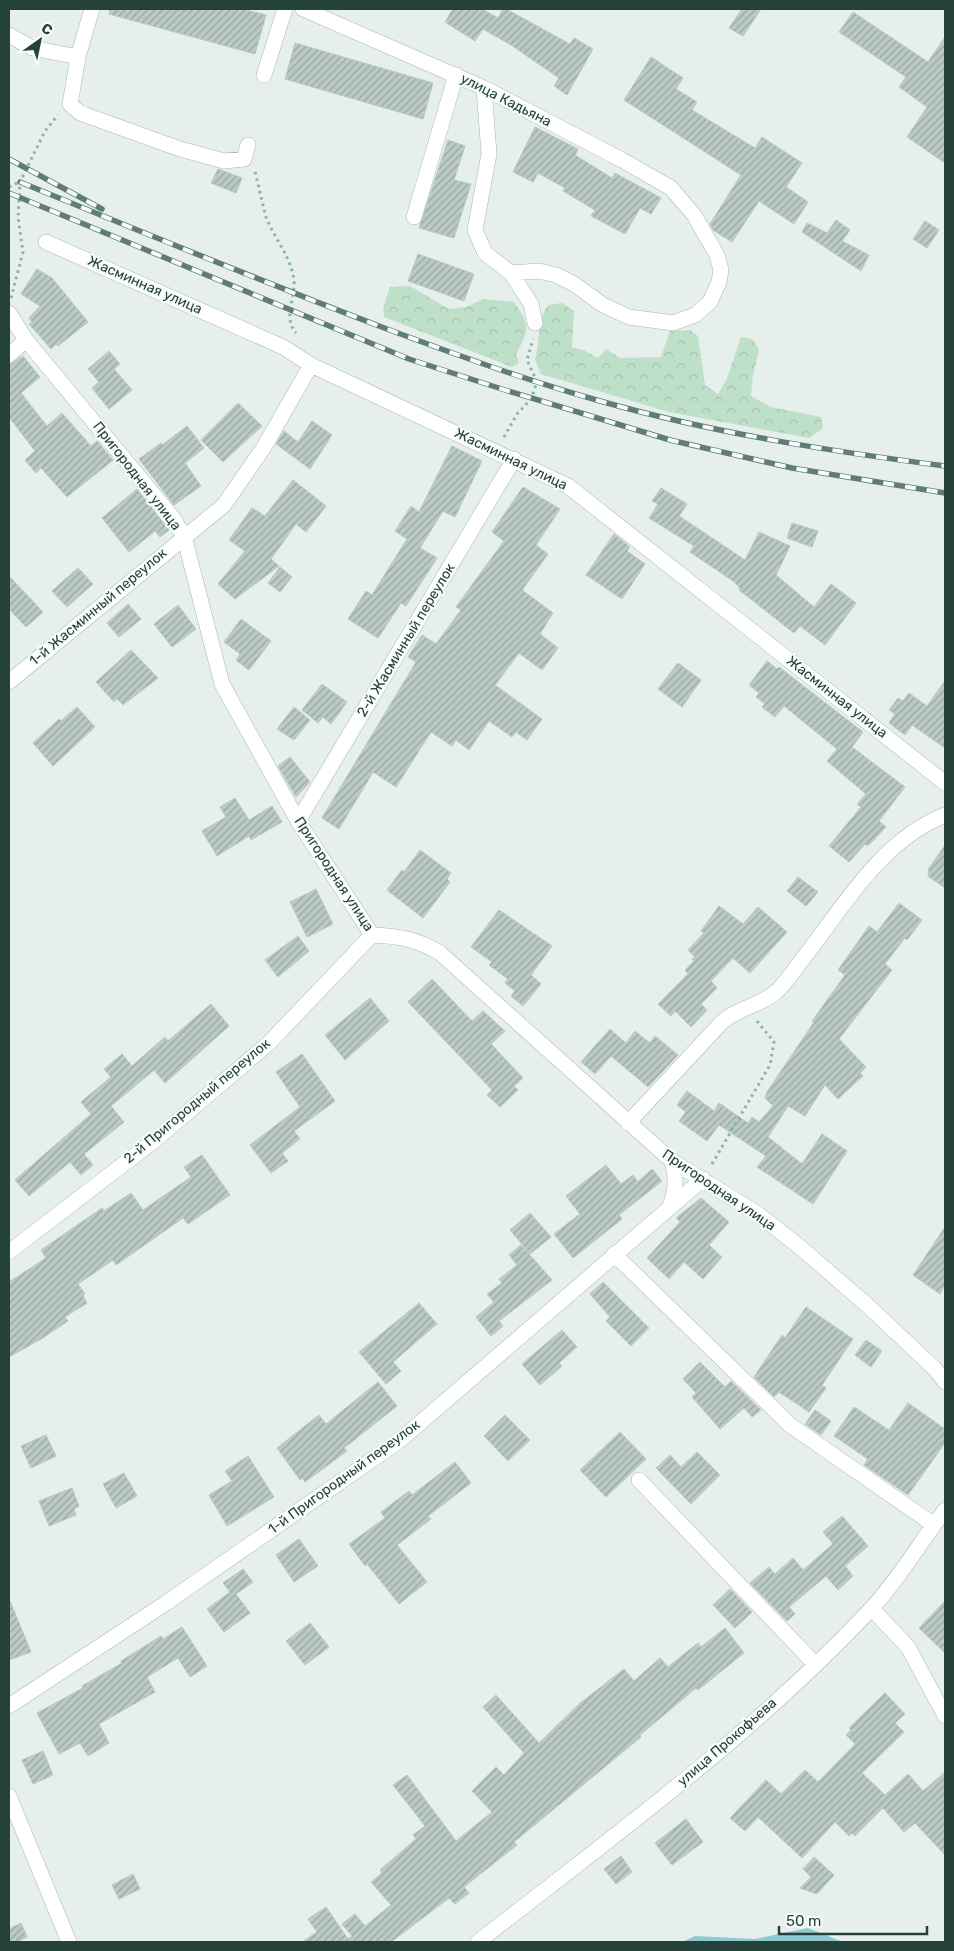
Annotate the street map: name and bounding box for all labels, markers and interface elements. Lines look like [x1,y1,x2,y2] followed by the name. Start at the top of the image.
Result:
[15,15,65,65] north arrow
[38,20,56,39] text: С
[458,70,554,130] street label: улица Кадьяна
[85,252,205,318] street label: Жасминная улица
[89,418,185,534] street label: Пригородная улица
[452,424,570,494] street label: Жасминная улица
[26,544,170,669] street label: 1-й Жасминный переулок
[353,560,459,720] street label: 2-й Жасминный переулок
[783,652,891,742] street label: Жасминная улица
[291,814,377,934] street label: Пригородная улица
[120,1035,274,1167] street label: 2-й Пригородный переулок
[659,1146,779,1234] street label: Пригородная улица
[265,1416,424,1538] street label: 1-й Пригородный переулок
[674,1694,780,1790] street label: улица Прокофьева
[779,1904,926,1936] scale bar
[786,1912,821,1930] text: 50 m

